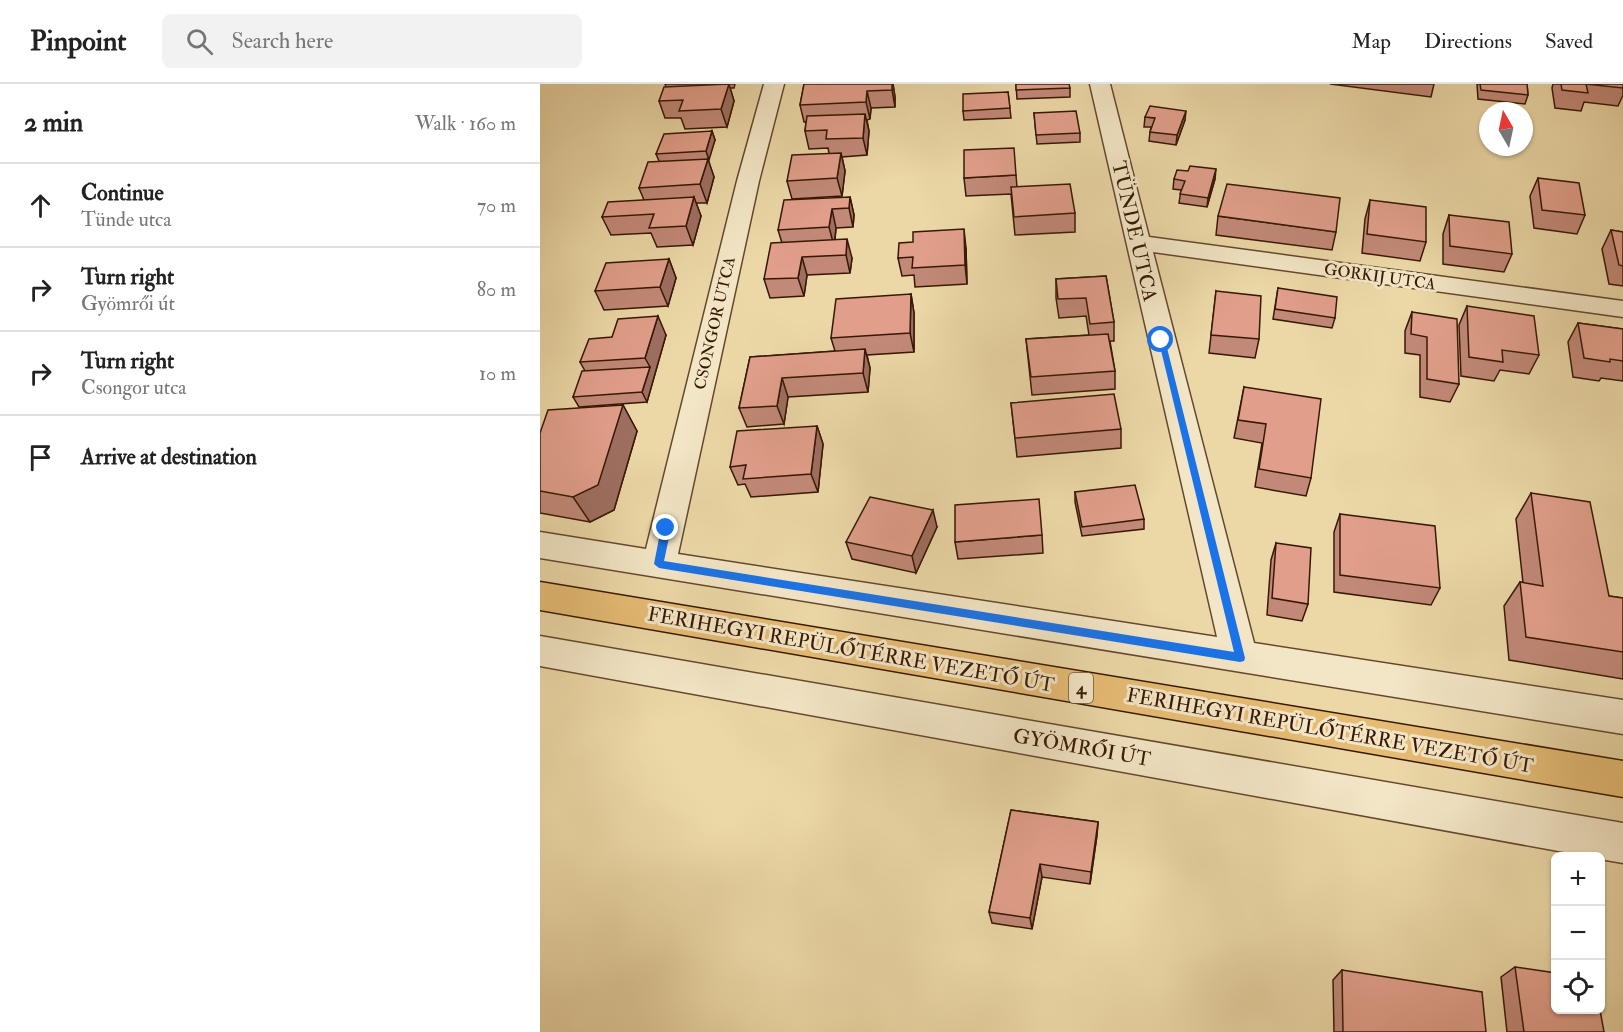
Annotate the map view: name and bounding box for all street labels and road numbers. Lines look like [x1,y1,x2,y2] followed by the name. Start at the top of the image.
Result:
[1106,159,1163,304] street label: TÜNDE UTCA
[690,255,740,392] street label: CSONGOR UTCA
[1323,259,1437,296] street label: GORKIJ UTCA
[646,600,1057,698] street label: FERIHEGYI REPÜLŐTÉRRE VEZETŐ ÚT
[1069,673,1093,703] road number: 4
[1125,681,1536,779] street label: FERIHEGYI REPÜLŐTÉRRE VEZETŐ ÚT
[1011,722,1153,772] street label: GYÖMRŐI ÚT

